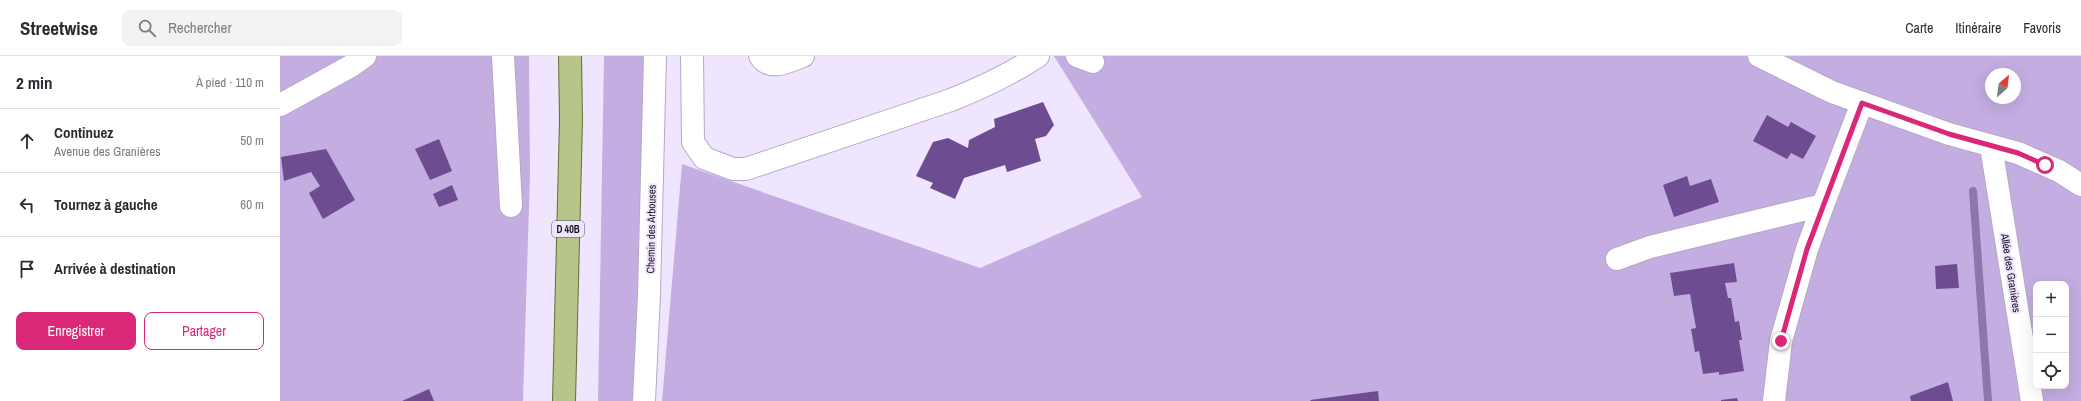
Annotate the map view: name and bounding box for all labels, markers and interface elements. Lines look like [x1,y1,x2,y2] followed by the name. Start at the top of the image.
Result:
[122,10,402,46] search box
[20,15,98,41] text: Streetwise
[136,17,158,39] icon: search
[168,17,232,38] text: Rechercher
[1905,19,1933,37] text: Carte
[1955,19,2001,37] text: Itinéraire
[2023,19,2061,37] text: Favoris
[1985,68,2021,104] north arrow
[16,71,52,94] text: 2 min
[196,74,264,91] text: À pied · 110 m
[54,122,113,143] text: Continuez
[16,130,38,152] icon: ahead
[240,132,264,149] text: 50 m
[54,143,160,160] text: Avenue des Granières
[2036,156,2054,174] route start
[643,184,659,273] street label: Chemin des Arbouses
[16,194,38,216] icon: left
[54,194,158,215] text: Tournez à gauche
[240,196,264,213] text: 60 m
[552,221,584,237] road number: D 40B
[1998,232,2024,314] street label: Allée des Granières
[16,258,38,280] icon: arrive
[54,258,176,279] text: Arrivée à destination
[2033,281,2069,389] map controls
[2033,281,2069,317] button: +
[16,312,136,350] button: Enregistrer
[144,312,264,350] button: Partager
[2033,317,2069,353] button: −
[1772,332,1790,350] route end
[2033,353,2069,389] button: locate

